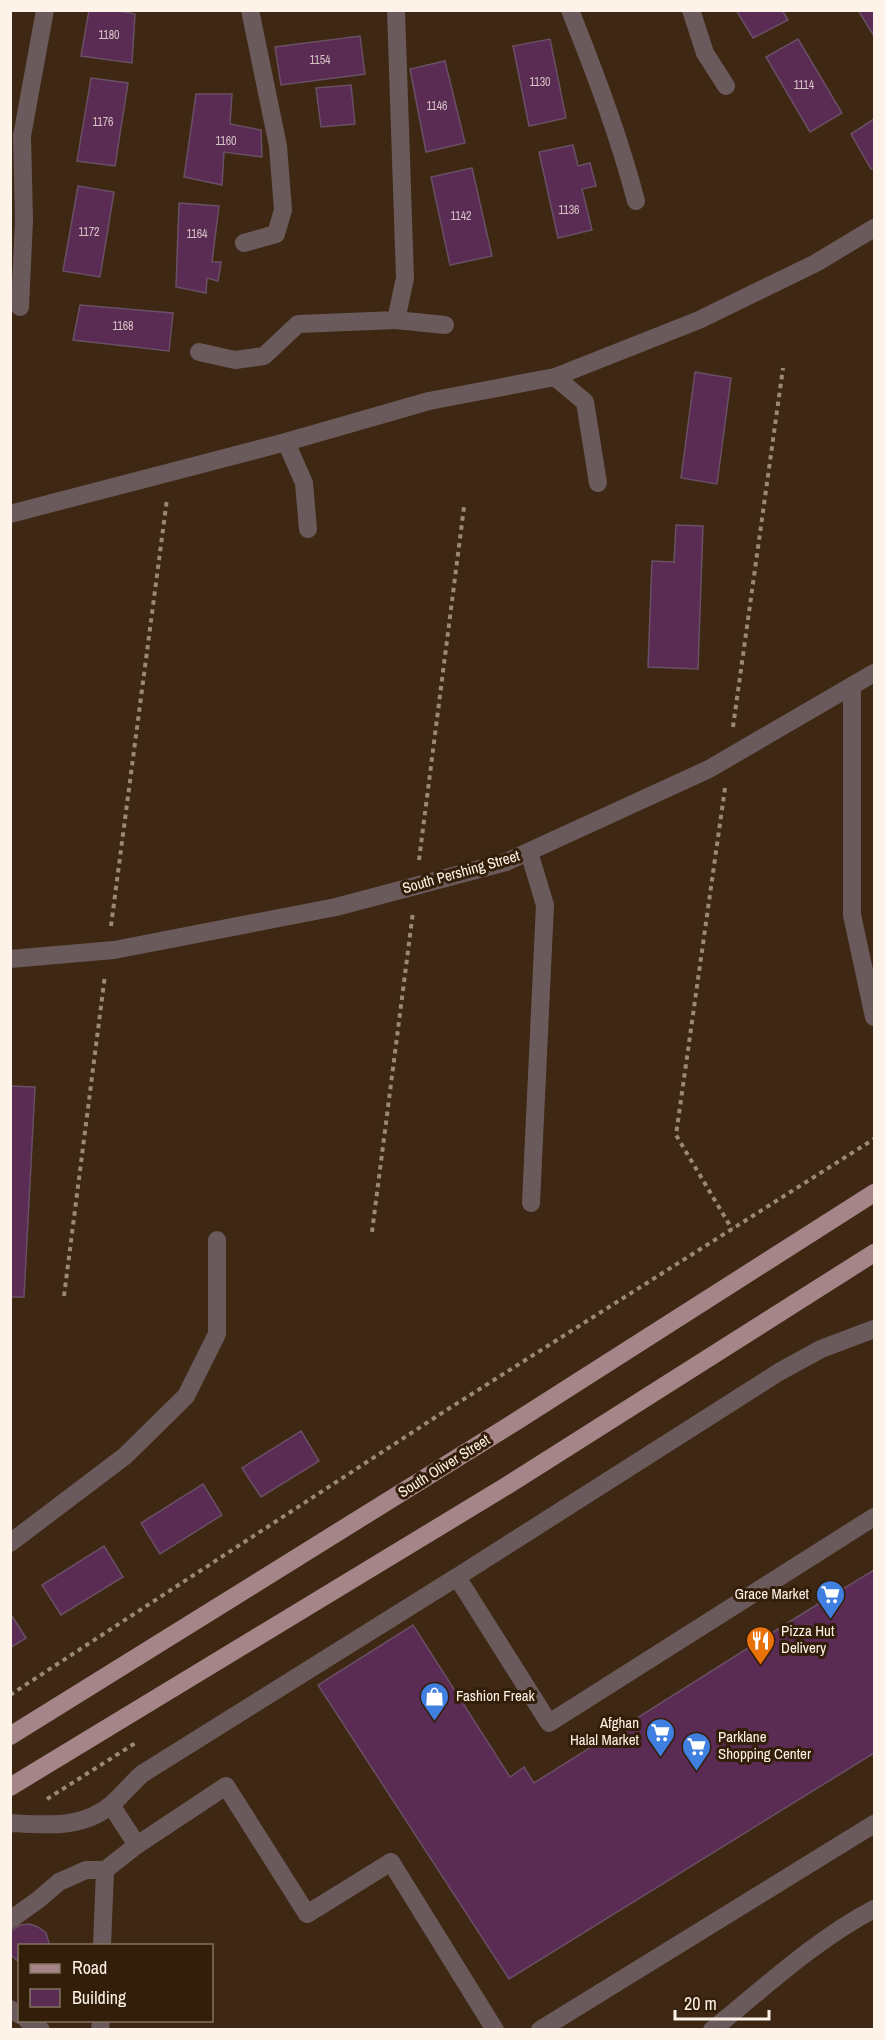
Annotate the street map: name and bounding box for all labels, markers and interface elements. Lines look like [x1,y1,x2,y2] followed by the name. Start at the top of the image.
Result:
[98,27,120,43] house number: 1180
[309,52,331,68] house number: 1154
[529,74,551,90] house number: 1130
[794,77,815,93] house number: 1114
[426,98,448,114] house number: 1146
[92,114,114,130] house number: 1176
[215,133,237,149] house number: 1160
[558,202,580,218] house number: 1136
[450,208,472,224] house number: 1142
[78,224,100,240] house number: 1172
[186,226,208,242] house number: 1164
[112,318,134,334] house number: 1168
[400,845,522,898] street label: South Pershing Street
[394,1429,494,1502] street label: South Oliver Street
[814,1578,846,1620] supermarket icon: Grace Market
[734,1583,810,1604] place label: Grace Market
[781,1620,835,1658] place label: Pizza Hut Delivery
[744,1624,776,1666] restaurant icon: Pizza Hut Delivery
[419,1680,451,1722] shop icon: Fashion Freak
[456,1685,536,1706] place label: Fashion Freak
[570,1712,640,1750] place label: Afghan Halal Market
[644,1716,676,1758] supermarket icon: Afghan Halal Market
[718,1726,811,1764] place label: Parklane Shopping Center
[681,1730,713,1772] supermarket icon: Parklane Shopping Center
[18,1944,213,2022] legend
[72,1955,107,1980] text: Road
[675,1983,770,2021] scale bar
[72,1985,127,2010] text: Building
[684,1991,717,2016] text: 20 m

